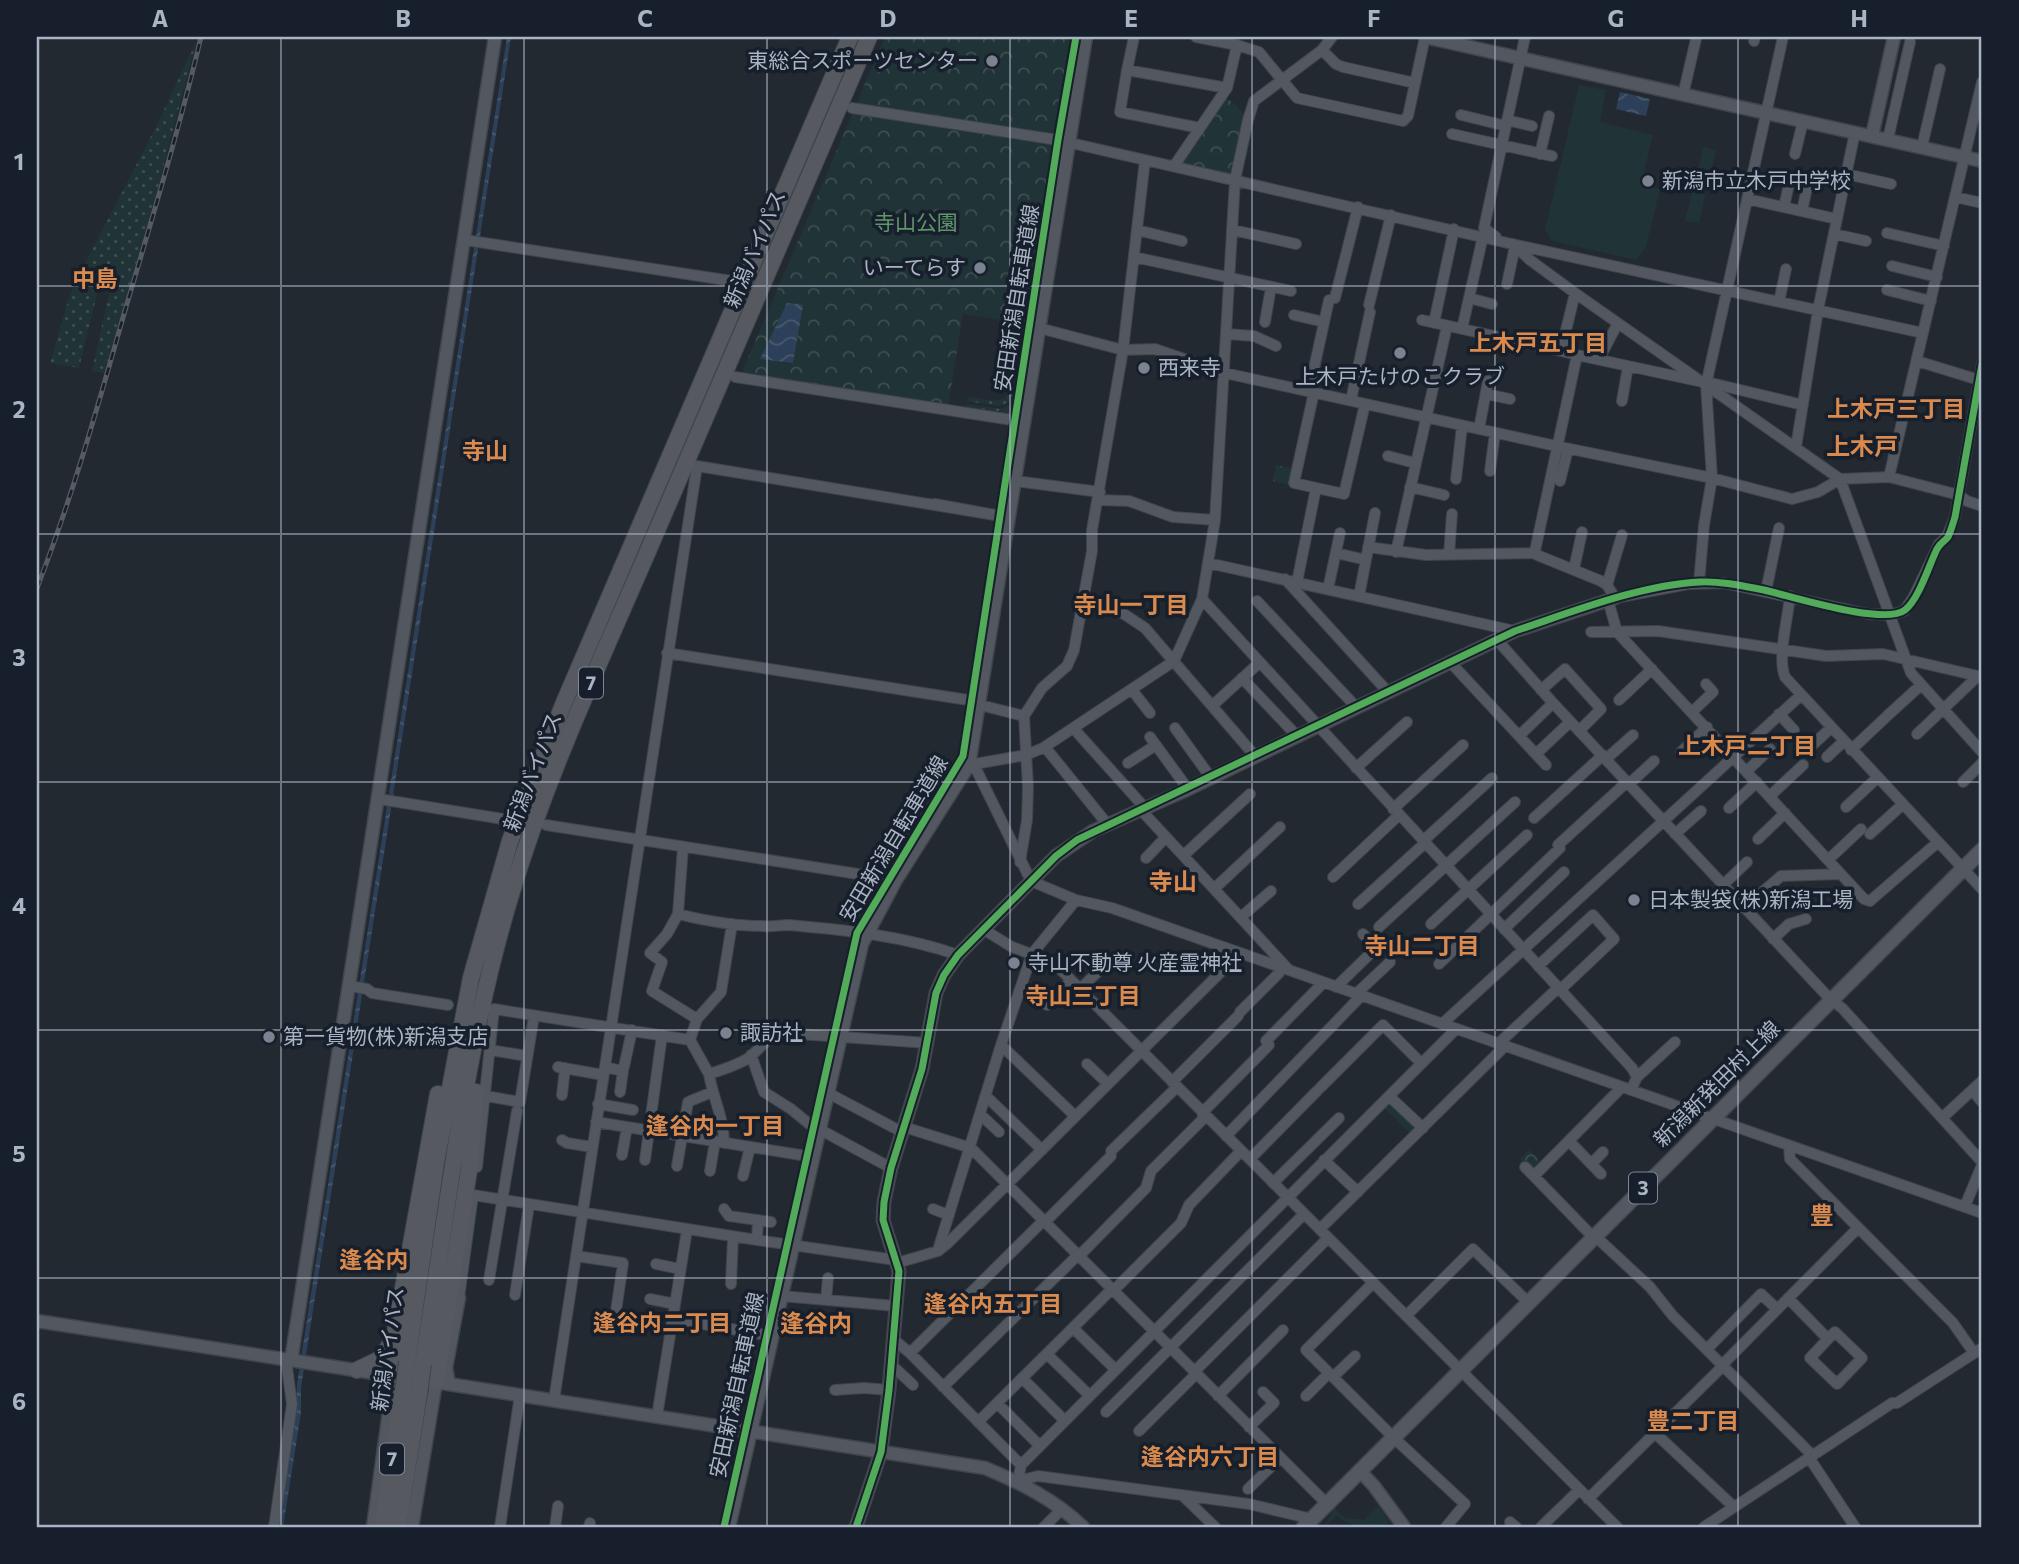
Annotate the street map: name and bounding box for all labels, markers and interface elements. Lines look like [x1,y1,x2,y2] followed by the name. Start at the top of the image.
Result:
[152,4,169,32] text: A
[395,4,411,32] text: B
[637,4,653,32] text: C
[880,4,897,32] text: D
[1124,4,1138,32] text: E
[1367,4,1381,32] text: F
[1608,4,1624,32] text: G
[1850,4,1868,32] text: H
[747,47,978,72] place label: 東総合スポーツセンター
[984,53,1000,69] marker: 東総合スポーツセンター
[14,147,24,175] text: 1
[1662,167,1851,192] place label: 新潟市立木戸中学校
[1640,173,1656,189] marker: 新潟市立木戸中学校
[718,186,790,311] street label: 新潟バイパス
[988,202,1043,393] street label: 安田新潟自転車道線
[874,209,958,234] park label: 寺山公園
[863,254,966,279] place label: いーてらす
[972,260,988,276] marker: いーてらす
[72,264,118,292] district label: 中島
[1469,328,1607,356] district label: 上木戸五丁目
[1392,345,1408,361] marker: 上木戸たけのこクラブ
[1158,354,1221,379] place label: 西来寺
[1136,360,1152,376] marker: 西来寺
[1295,363,1505,388] place label: 上木戸たけのこクラブ
[1827,394,1965,422] district label: 上木戸三丁目
[12,395,26,423] text: 2
[1826,431,1898,460] district label: 上木戸
[462,436,508,464] district label: 寺山
[1074,590,1189,618] district label: 寺山一丁目
[12,643,26,671] text: 3
[579,668,603,698] road number: 7
[497,708,566,835] street label: 新潟バイパス
[1678,731,1816,759] district label: 上木戸二丁目
[833,751,952,926] street label: 安田新潟自転車道線
[1149,866,1197,895] district label: 寺山
[1648,886,1853,911] place label: 日本製袋(株)新潟工場
[12,891,26,919] text: 4
[1626,892,1642,908] marker: 日本製袋(株)新潟工場
[1365,931,1480,959] district label: 寺山二丁目
[1028,949,1242,974] place label: 寺山不動尊 火産霊神社
[1006,955,1022,971] marker: 寺山不動尊 火産霊神社
[1026,981,1141,1009] district label: 寺山三丁目
[1648,1015,1784,1151] street label: 新潟新発田村上線
[740,1019,803,1044] place label: 諏訪社
[283,1023,488,1048] place label: 第一貨物(株)新潟支店
[718,1025,734,1041] marker: 諏訪社
[261,1029,277,1045] marker: 第一貨物(株)新潟支店
[646,1111,784,1139] district label: 逢谷内一丁目
[12,1139,26,1167] text: 5
[1629,1172,1657,1204] road number: 3
[1810,1200,1834,1229] district label: 豊
[340,1245,409,1273] district label: 逢谷内
[365,1285,408,1413] street label: 新潟バイパス
[924,1289,1062,1317] district label: 逢谷内五丁目
[704,1290,767,1480] street label: 安田新潟自転車道線
[593,1308,731,1336] district label: 逢谷内二丁目
[780,1308,852,1337] district label: 逢谷内
[12,1387,26,1415] text: 6
[1647,1406,1739,1434] district label: 豊二丁目
[1141,1442,1279,1470] district label: 逢谷内六丁目
[380,1443,404,1474] road number: 7

